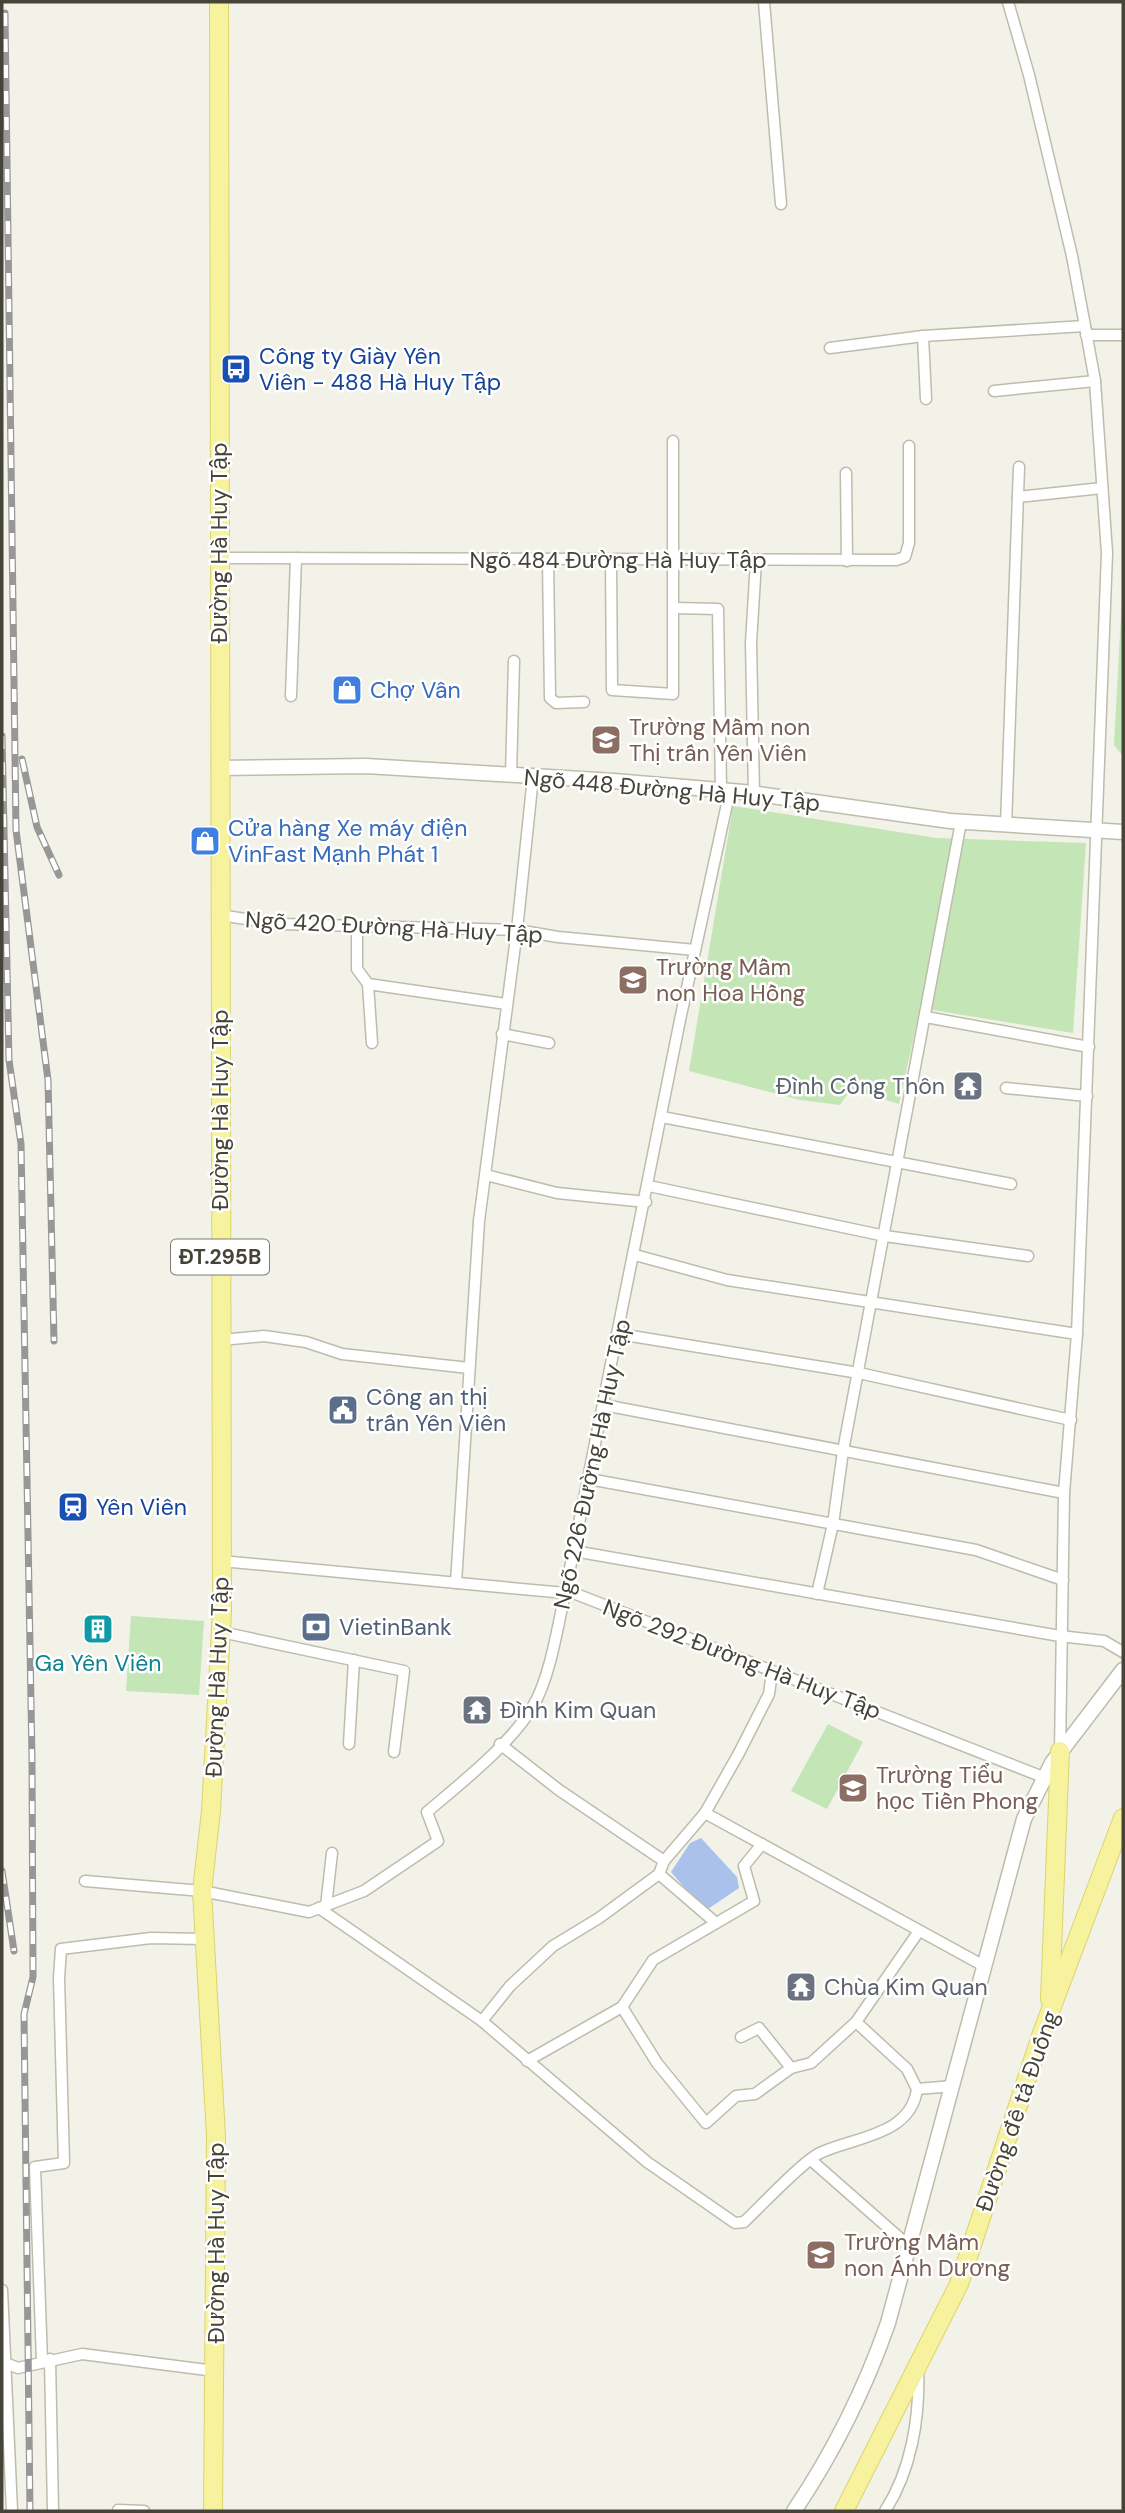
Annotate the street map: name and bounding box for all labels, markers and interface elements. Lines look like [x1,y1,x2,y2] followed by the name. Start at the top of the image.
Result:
[259,341,501,397] place label: Công ty Giày Yên Viên - 488 Hà Huy Tập
[219,352,253,386] bus stop icon: Công ty Giày Yên Viên - 488 Hà Huy Tập
[204,442,234,644] street label: Đường Hà Huy Tập
[469,545,767,575] street label: Ngõ 484 Đường Hà Huy Tập
[330,673,364,707] shop icon: Chợ Vân
[370,675,461,705] place label: Chợ Vân
[629,712,810,768] place label: Trường Mầm non Thị trấn Yên Viên
[589,723,623,757] school or university icon: Trường Mầm non Thị trấn Yên Viên
[523,762,821,818] street label: Ngõ 448 Đường Hà Huy Tập
[228,813,467,869] place label: Cửa hàng Xe máy điện VinFast Mạnh Phát 1
[188,824,222,858] shop icon: Cửa hàng Xe máy điện VinFast Mạnh Phát 1
[244,904,544,950] street label: Ngõ 420 Đường Hà Huy Tập
[656,952,806,1008] place label: Trường Mầm non Hoa Hồng
[616,963,650,997] school or university icon: Trường Mầm non Hoa Hồng
[205,1009,235,1211] street label: Đường Hà Huy Tập
[951,1069,985,1103] temple icon: Đình Cống Thôn
[776,1071,945,1101] place label: Đình Cống Thôn
[171,1240,269,1274] road number: ĐT.295B
[547,1316,637,1612] street label: Ngõ 226 Đường Hà Huy Tập
[366,1382,506,1438] place label: Công an thị trấn Yên Viên
[326,1393,360,1427] public building icon: Công an thị trấn Yên Viên
[56,1490,90,1524] station icon: Yên Viên
[96,1492,187,1522] place label: Yên Viên
[199,1576,235,1778] street label: Đường Hà Huy Tập
[599,1592,885,1726] street label: Ngõ 292 Đường Hà Huy Tập
[299,1610,333,1644] bank icon: VietinBank
[81,1612,115,1646] building icon: Ga Yên Viên
[339,1612,452,1642] place label: VietinBank
[35,1648,161,1678] place label: Ga Yên Viên
[460,1693,494,1727] temple icon: Đình Kim Quan
[500,1695,656,1725] place label: Đình Kim Quan
[876,1760,1039,1816] place label: Trường Tiểu học Tiền Phong
[836,1771,870,1805] school or university icon: Trường Tiểu học Tiền Phong
[784,1970,818,2004] temple icon: Chùa Kim Quan
[824,1972,988,2002] place label: Chùa Kim Quan
[969,2006,1066,2216] street label: Đường đê tả Đuống
[201,2142,231,2344] street label: Đường Hà Huy Tập
[844,2227,1010,2283] place label: Trường Mầm non Ánh Dương
[804,2238,838,2272] school or university icon: Trường Mầm non Ánh Dương

